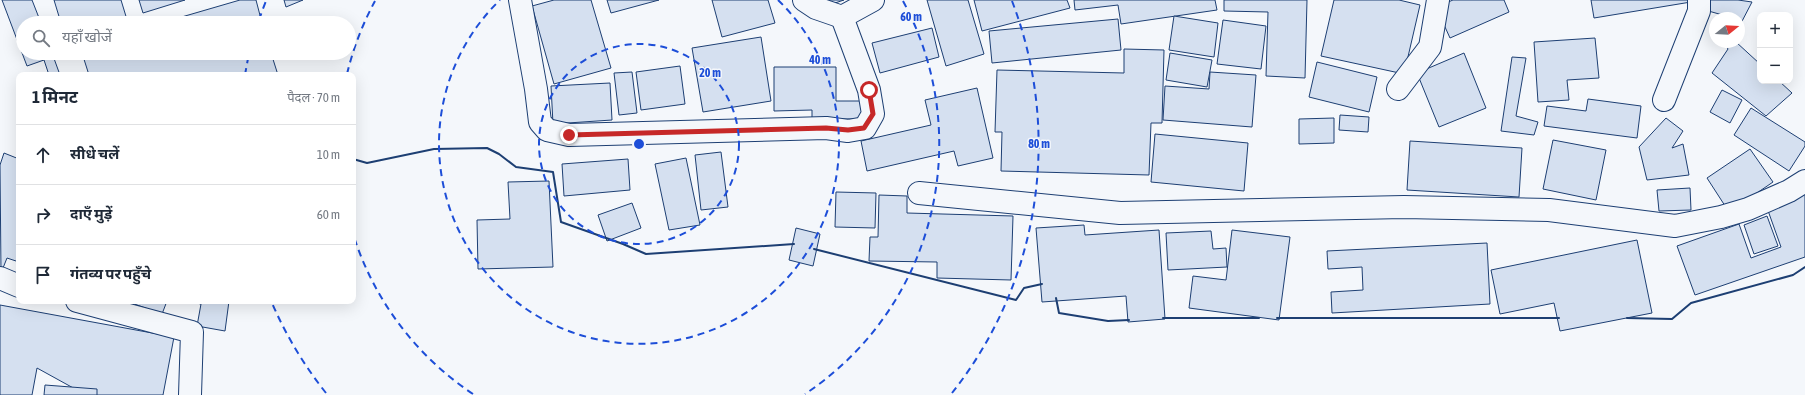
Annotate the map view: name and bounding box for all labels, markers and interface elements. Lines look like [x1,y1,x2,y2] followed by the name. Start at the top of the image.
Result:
[900,10,922,24] text: 60 m
[1709,12,1745,48] north arrow
[1757,12,1793,84] map controls
[1757,12,1793,48] button: +
[16,16,356,60] search box
[30,27,52,49] icon: search
[62,28,112,45] text: यहाँ खोजें
[1757,48,1793,84] button: −
[808,53,831,67] text: 40 m
[699,66,721,80] text: 20 m
[860,81,878,99] route start
[32,87,78,107] text: 1 मिनट
[287,90,340,105] text: पैदल · 70 m
[560,126,578,144] route end
[632,137,646,151] centre of rings
[1028,137,1050,151] text: 80 m
[32,144,54,166] icon: ahead
[70,145,119,162] text: सीधे चलें
[317,147,340,162] text: 10 m
[32,204,54,226] icon: right
[70,205,112,222] text: दाएँ मुड़ें
[317,207,340,222] text: 60 m
[32,264,54,286] icon: arrive
[70,265,151,282] text: गंतव्य पर पहुँचे

